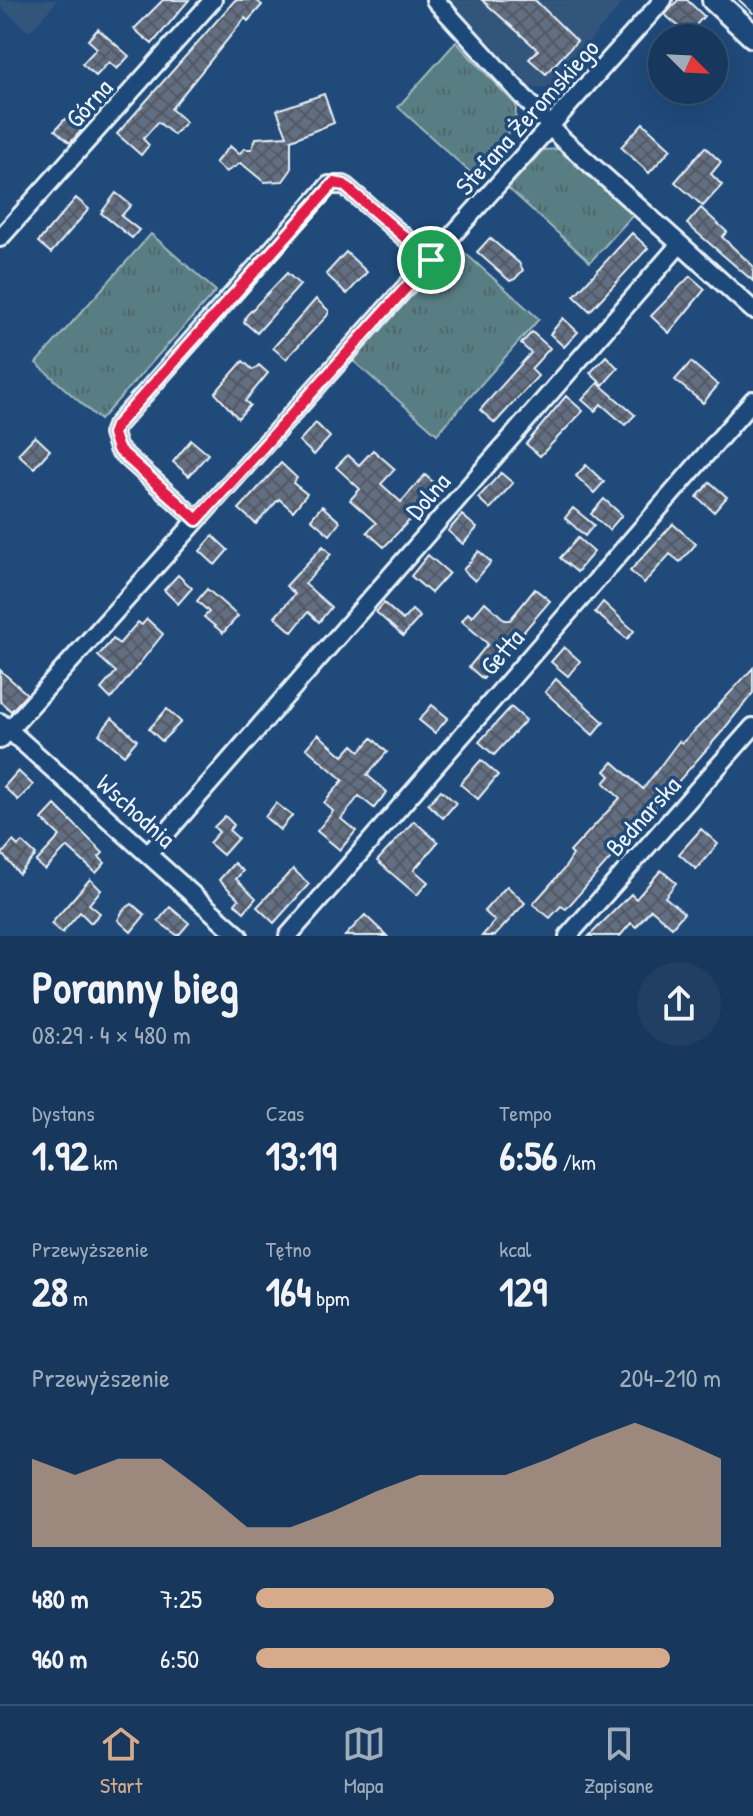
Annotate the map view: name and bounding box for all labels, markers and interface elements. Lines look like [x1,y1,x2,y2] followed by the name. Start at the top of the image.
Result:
[648,24,728,104] north arrow
[648,24,728,104] map controls
[447,31,606,202] street label: Stefana Żeromskiego
[57,71,120,135] street label: Górna
[397,226,465,294] pin
[409,238,453,282] icon: arrive
[397,465,458,527] street label: Dolna
[472,621,532,682] street label: Getta
[89,766,184,856] street label: Wschodnia
[597,768,688,863] street label: Bednarska
[32,957,239,1017] text: Poranny bieg
[637,962,721,1046] button: share
[32,1017,191,1052] text: 08:29 · 4 × 480 m
[32,1098,95,1128] text: Dystans
[266,1098,304,1128] text: Czas
[499,1098,552,1128] text: Tempo
[32,1128,88,1182] text: 1.92
[266,1128,337,1182] text: 13:19
[499,1128,557,1182] text: 6:56
[88,1147,118,1177] text: km
[557,1147,596,1177] text: /km
[32,1234,148,1264] text: Przewyższenie
[266,1234,311,1264] text: Tętno
[499,1234,531,1264] text: kcal
[32,1264,68,1318] text: 28
[266,1264,311,1318] text: 164
[499,1264,547,1318] text: 129
[68,1283,88,1313] text: m
[311,1283,350,1313] text: bpm
[32,1360,170,1395] text: Przewyższenie
[620,1360,721,1395] text: 204–210 m
[32,1581,88,1616] text: 480 m
[160,1581,202,1616] text: 7:25
[32,1641,87,1676] text: 960 m
[160,1641,199,1676] text: 6:50
[99,1722,143,1800] tab: Start
[342,1722,386,1800] tab: Mapa
[584,1722,654,1800] tab: Zapisane

